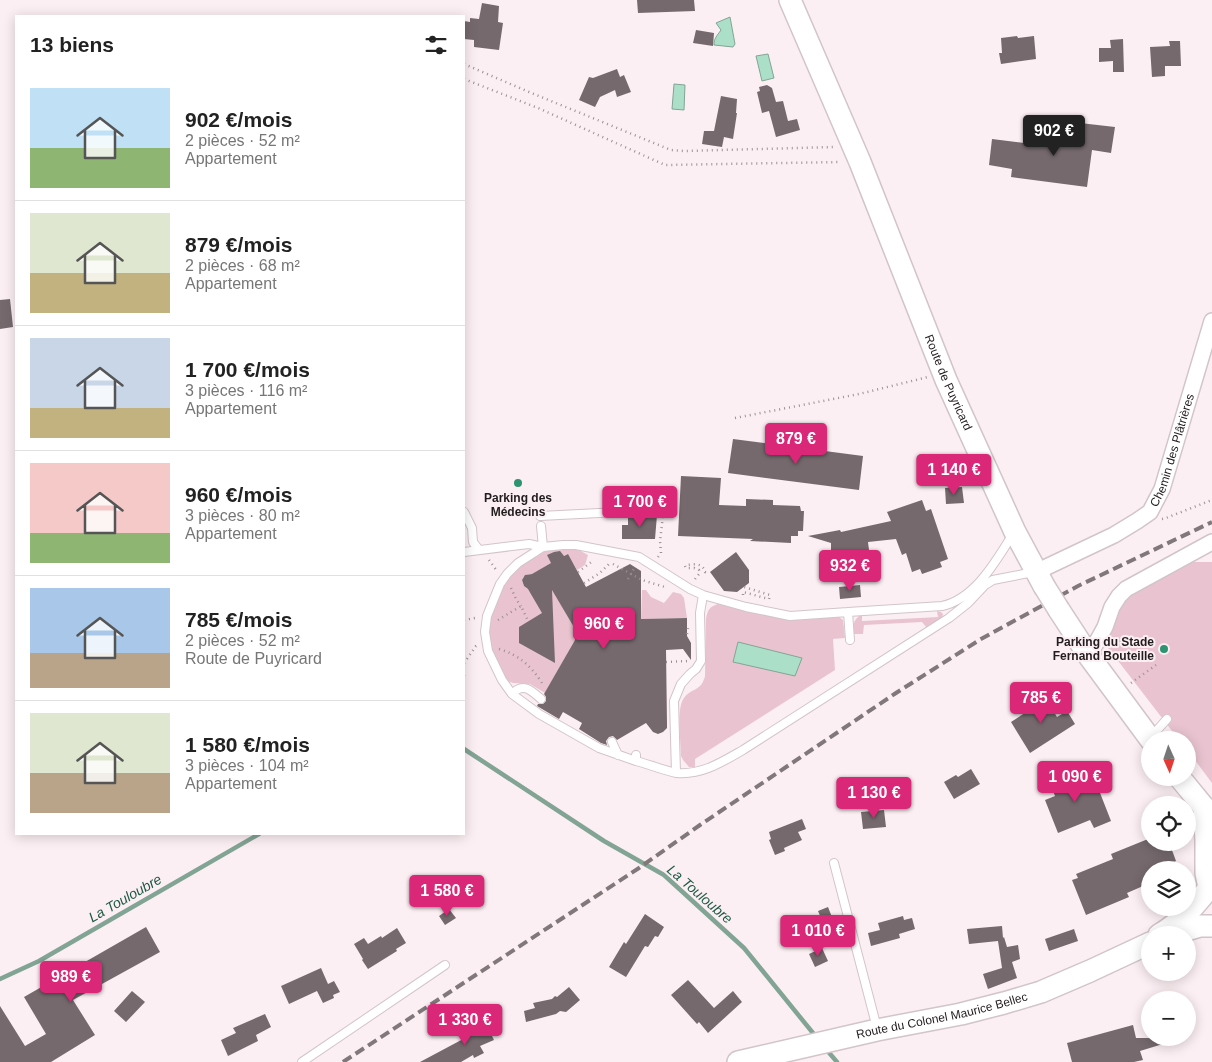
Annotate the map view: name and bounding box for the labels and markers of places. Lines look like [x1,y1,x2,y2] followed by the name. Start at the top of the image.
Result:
[1019,114,1089,157] pin: 902 €
[761,422,831,465] pin: 879 €
[908,454,1000,496] pin: 1 140 €
[512,477,524,489] marker: Parking des Médecins
[594,486,686,528] pin: 1 700 €
[484,491,552,519] place label: Parking des Médecins
[815,550,885,592] pin: 932 €
[569,608,639,650] pin: 960 €
[1053,635,1154,663] place label: Parking du Stade Fernand Bouteille
[1158,643,1170,655] marker: Parking du Stade Fernand Bouteille
[1006,682,1076,724] pin: 785 €
[1029,760,1121,803] pin: 1 090 €
[828,776,920,819] pin: 1 130 €
[401,874,493,917] pin: 1 580 €
[772,914,864,957] pin: 1 010 €
[36,960,106,1003] pin: 989 €
[419,1004,511,1046] pin: 1 330 €

